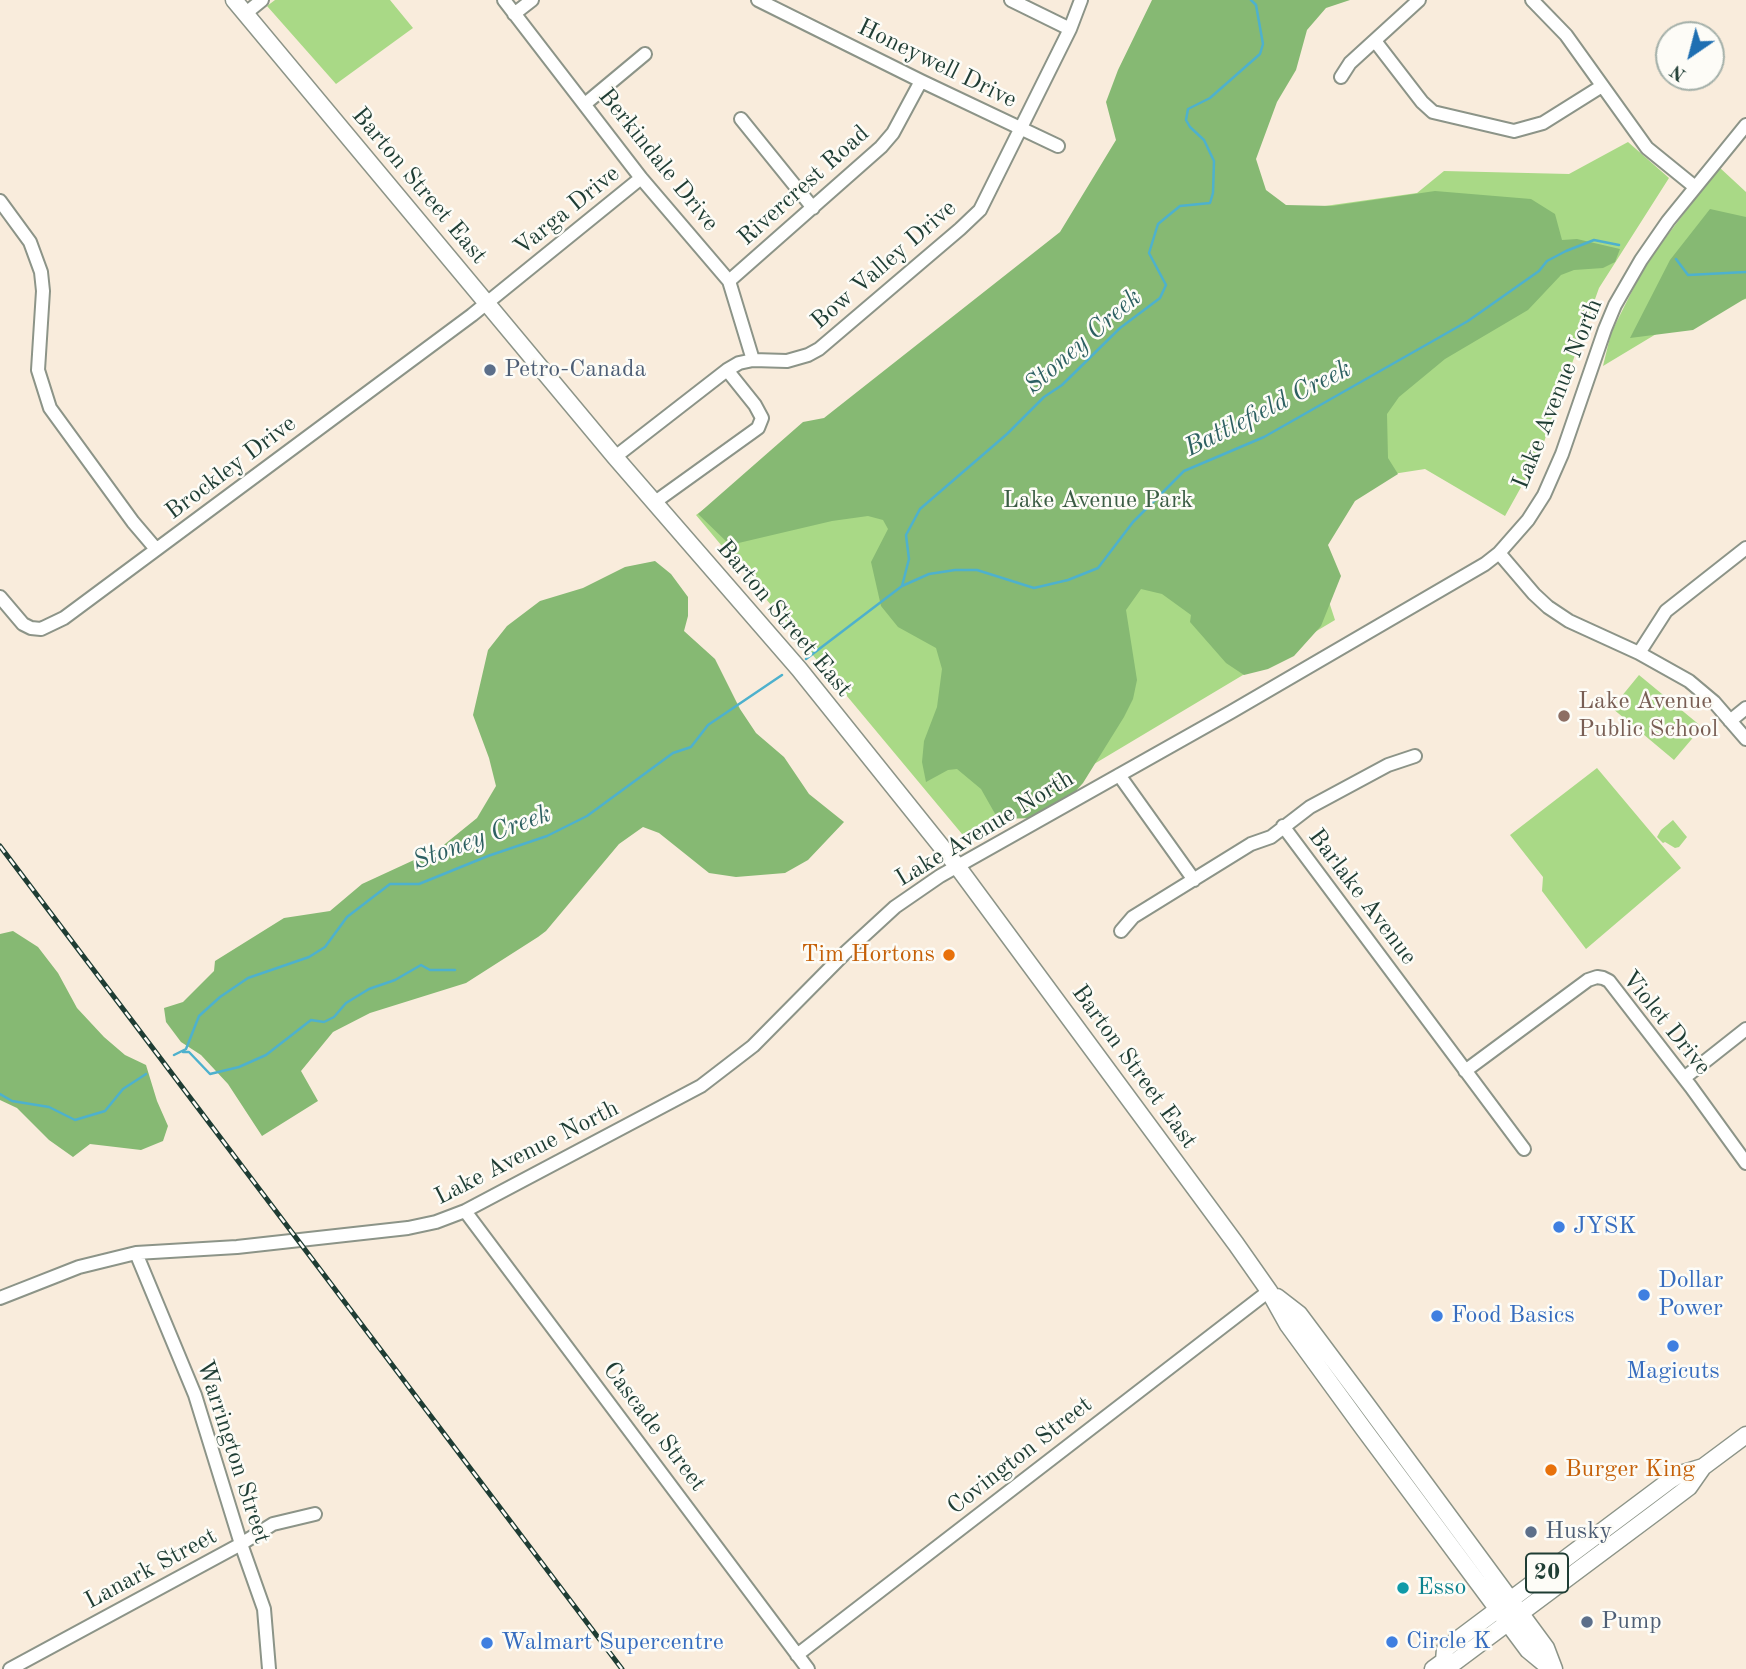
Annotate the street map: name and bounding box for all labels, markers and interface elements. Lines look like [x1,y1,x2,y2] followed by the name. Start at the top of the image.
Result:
[853,13,1021,115] street label: Honeywell Drive
[1655,21,1725,91] north arrow
[1667,60,1690,84] text: N
[592,83,724,237] street label: Berkindale Drive
[345,102,493,270] street label: Barton Street East
[733,120,875,252] street label: Rivercrest Road
[508,160,626,262] street label: Varga Drive
[806,194,962,336] street label: Bow Valley Drive
[1018,283,1148,401] water label: Stoney Creek
[1507,295,1609,493] street label: Lake Avenue North
[1179,354,1357,464] water label: Battlefield Creek
[504,356,646,384] place label: Petro-Canada
[482,362,498,378] marker: Petro-Canada
[160,410,302,526] street label: Brockley Drive
[1003,487,1193,515] park label: Lake Avenue Park
[710,535,858,703] street label: Barton Street East
[1578,688,1718,744] place label: Lake Avenue Public School
[1556,708,1572,724] marker: Lake Avenue Public School
[891,764,1079,894] street label: Lake Avenue North
[408,799,556,877] water label: Stoney Creek
[1301,823,1423,971] street label: Barlake Avenue
[801,941,935,969] place label: Tim Hortons
[941,947,957,963] marker: Tim Hortons
[1615,965,1717,1081] street label: Violet Drive
[1065,979,1203,1155] street label: Barton Street East
[430,1094,624,1212] street label: Lake Avenue North
[1573,1213,1636,1241] place label: JYSK
[1551,1219,1567,1235] marker: JYSK
[1658,1267,1723,1323] place label: Dollar Power
[1636,1287,1652,1303] marker: Dollar Power
[1451,1302,1575,1330] place label: Food Basics
[1429,1308,1445,1324] marker: Food Basics
[1665,1338,1681,1354] marker: Magicuts
[190,1357,276,1547] street label: Warrington Street
[596,1357,712,1497] street label: Cascade Street
[1626,1358,1720,1386] place label: Magicuts
[942,1391,1098,1521] street label: Covington Street
[1565,1456,1695,1484] place label: Burger King
[1543,1462,1559,1478] marker: Burger King
[1545,1518,1612,1546] place label: Husky
[80,1522,222,1616] street label: Lanark Street
[1523,1524,1539,1540] marker: Husky
[1526,1554,1568,1592] road number: 20
[1417,1574,1466,1602] place label: Esso
[1395,1580,1411,1596] marker: Esso
[1601,1608,1662,1636] place label: Pump
[1579,1614,1595,1630] marker: Pump
[1406,1628,1491,1656] place label: Circle K
[501,1629,724,1657] place label: Walmart Supercentre
[1384,1634,1400,1650] marker: Circle K
[479,1635,495,1651] marker: Walmart Supercentre

